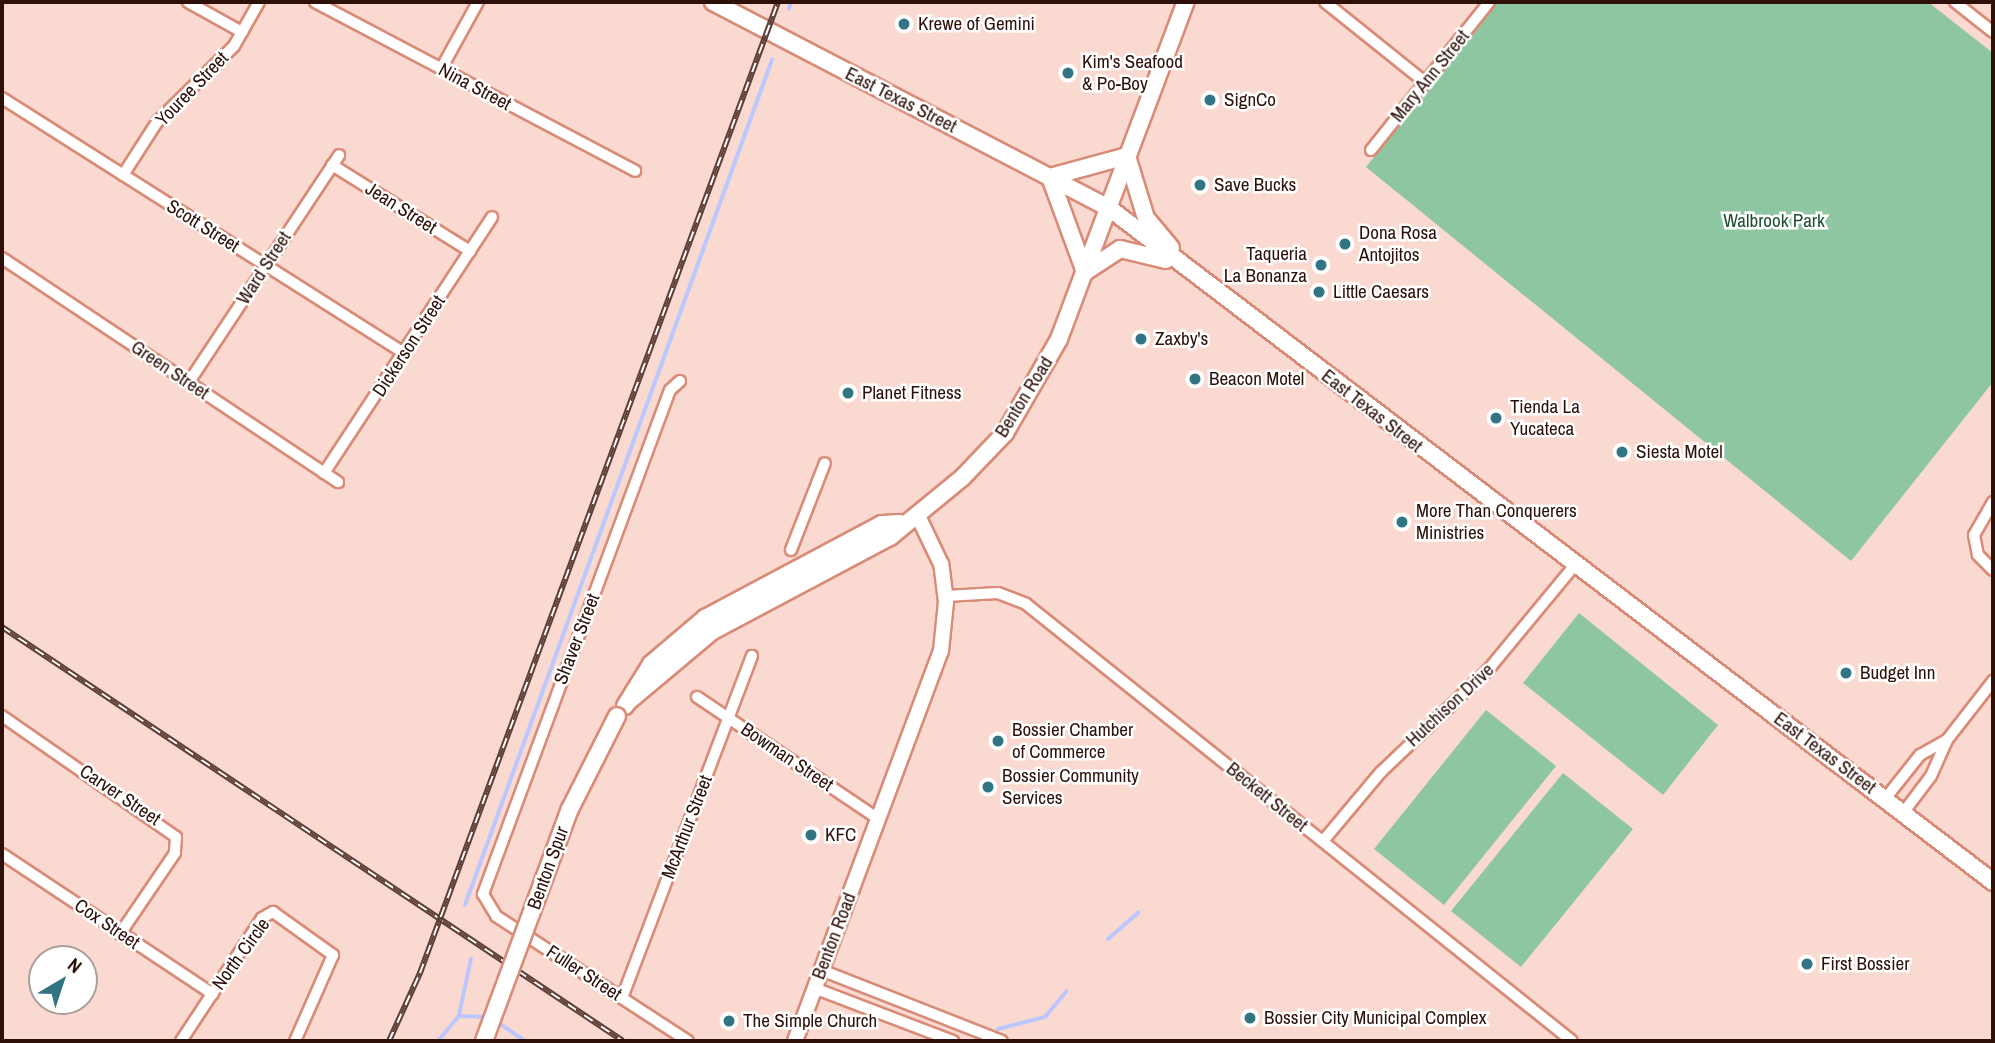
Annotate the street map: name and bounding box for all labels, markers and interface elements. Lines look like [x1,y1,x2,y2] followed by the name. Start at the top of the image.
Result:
[918,13,1035,35] place label: Krewe of Gemini
[896,16,912,32] marker: Krewe of Gemini
[1386,25,1474,127] street label: Mary Ann Street
[151,47,233,131] street label: Youree Street
[1082,51,1183,95] place label: Kim's Seafood & Po-Boy
[435,58,515,116] street label: Nina Street
[841,62,961,138] street label: East Texas Street
[1060,65,1076,81] marker: Kim's Seafood & Po-Boy
[1224,89,1276,111] place label: SignCo
[1202,92,1218,108] marker: SignCo
[1214,174,1296,196] place label: Save Bucks
[361,177,441,239] street label: Jean Street
[1192,177,1208,193] marker: Save Bucks
[162,195,244,257] street label: Scott Street
[1723,210,1825,232] park label: Walbrook Park
[1359,222,1437,266] place label: Dona Rosa Antojitos
[232,227,296,309] street label: Ward Street
[1337,236,1353,252] marker: Dona Rosa Antojitos
[1224,243,1307,287] place label: Taqueria La Bonanza
[1313,257,1329,273] marker: Taqueria La Bonanza
[1333,281,1429,303] place label: Little Caesars
[1311,284,1327,300] marker: Little Caesars
[368,291,450,401] street label: Dickerson Street
[1155,328,1208,350] place label: Zaxby's
[1133,331,1149,347] marker: Zaxby's
[127,336,213,404] street label: Green Street
[990,352,1058,442] street label: Benton Road
[1317,364,1427,458] street label: East Texas Street
[1209,368,1304,390] place label: Beacon Motel
[1187,371,1203,387] marker: Beacon Motel
[862,382,962,404] place label: Planet Fitness
[840,385,856,401] marker: Planet Fitness
[1510,396,1580,440] place label: Tienda La Yucateca
[1488,410,1504,426] marker: Tienda La Yucateca
[1636,441,1723,463] place label: Siesta Motel
[1614,444,1630,460] marker: Siesta Motel
[1416,500,1577,544] place label: More Than Conquerers Ministries
[1394,514,1410,530] marker: More Than Conquerers Ministries
[549,590,605,688] street label: Shaver Street
[1401,659,1499,751] street label: Hutchison Drive
[1860,662,1935,684] place label: Budget Inn
[1838,665,1854,681] marker: Budget Inn
[1769,707,1881,799] street label: East Texas Street
[736,718,838,796] street label: Bowman Street
[1012,719,1133,763] place label: Bossier Chamber of Commerce
[990,733,1006,749] marker: Bossier Chamber of Commerce
[1222,757,1312,837] street label: Beckett Street
[75,760,165,830] street label: Carver Street
[1002,765,1139,809] place label: Bossier Community Services
[657,772,717,882] street label: McArthur Street
[980,779,996,795] marker: Bossier Community Services
[522,823,574,913] street label: Benton Spur
[825,824,856,846] place label: KFC
[803,827,819,843] marker: KFC
[807,889,861,983] street label: Benton Road
[70,894,144,954] street label: Cox Street
[207,914,275,994] street label: North Circle
[542,940,626,1006] street label: Fuller Street
[28,945,98,1015] north arrow
[62,952,88,979] text: N
[1821,953,1909,975] place label: First Bossier
[1799,956,1815,972] marker: First Bossier
[1264,1007,1487,1029] place label: Bossier City Municipal Complex
[743,1010,877,1032] place label: The Simple Church
[1242,1010,1258,1026] marker: Bossier City Municipal Complex
[721,1013,737,1029] marker: The Simple Church

